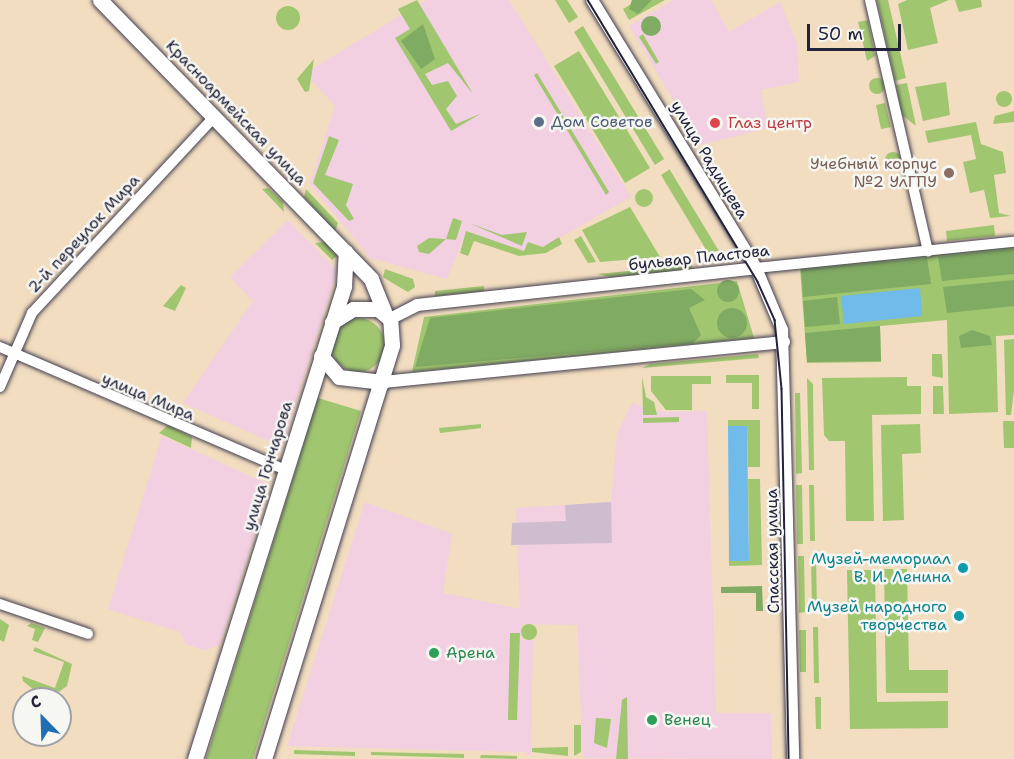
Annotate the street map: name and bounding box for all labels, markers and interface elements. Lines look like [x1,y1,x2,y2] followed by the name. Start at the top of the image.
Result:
[810,12,904,50] scale bar
[818,22,863,46] text: 50 m
[162,36,310,190] street label: Красноармейская улица
[666,97,752,223] street label: улица Радищева
[551,112,652,132] place label: Дом Советов
[728,113,812,133] place label: Глаз центр
[706,114,724,132] marker: Глаз центр
[532,115,546,129] marker: Дом Советов
[810,154,937,192] place label: Учебный корпус №2 УлГПУ
[942,166,956,180] marker: Учебный корпус №2 УлГПУ
[24,171,144,297] street label: 2-й переулок Мира
[628,241,770,275] street label: бульвар Пластова
[99,369,197,425] street label: улица Мира
[239,399,297,533] street label: улица Гончарова
[762,489,784,613] street label: Спасская улица
[811,549,951,587] place label: Музей-мемориал В. И. Ленина
[956,561,970,575] marker: Музей-мемориал В. И. Ленина
[807,597,947,635] place label: Музей народного творчества
[952,609,966,623] marker: Музей народного творчества
[446,643,495,663] place label: Арена
[427,646,441,660] marker: Арена
[12,687,72,747] north arrow
[27,690,44,713] text: С
[664,710,711,730] place label: Венец
[645,713,659,727] marker: Венец

